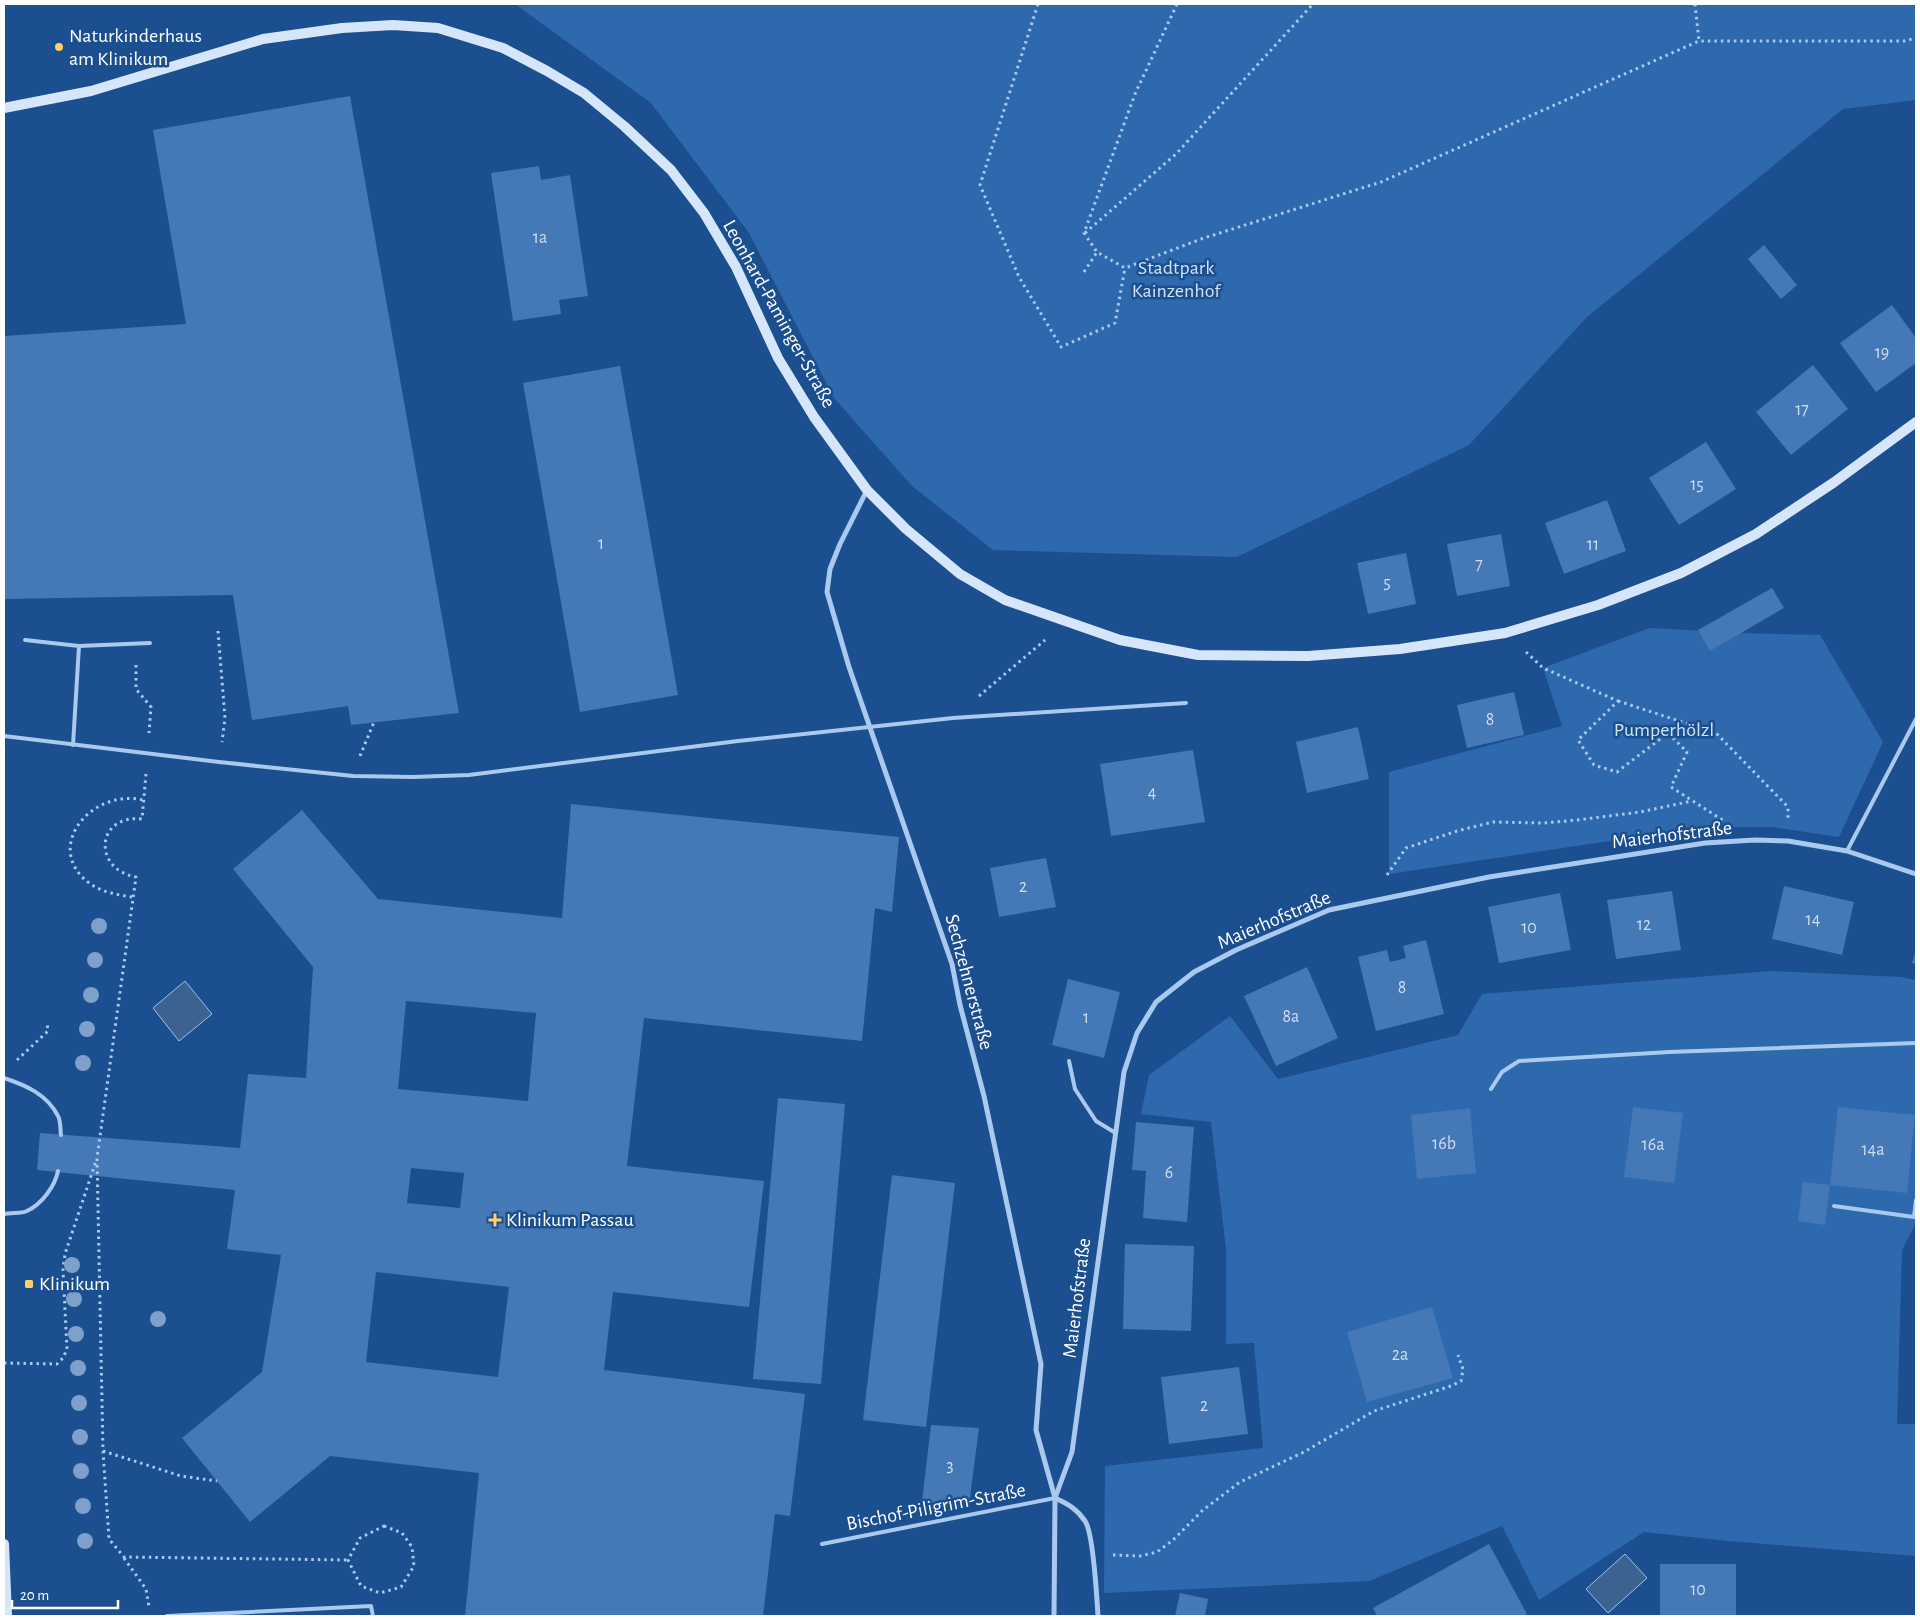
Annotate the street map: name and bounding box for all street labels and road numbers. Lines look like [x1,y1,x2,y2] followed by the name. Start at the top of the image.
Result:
[719,217,839,411] street label: Leonhard-Paminger-Straße
[1611,818,1733,852] street label: Maierhofstraße
[1214,887,1334,953] street label: Maierhofstraße
[941,912,997,1052] street label: Sechzehnerstraße
[1060,1237,1094,1359] street label: Maierhofstraße
[845,1480,1027,1534] street label: Bischof-Piligrim-Straße

